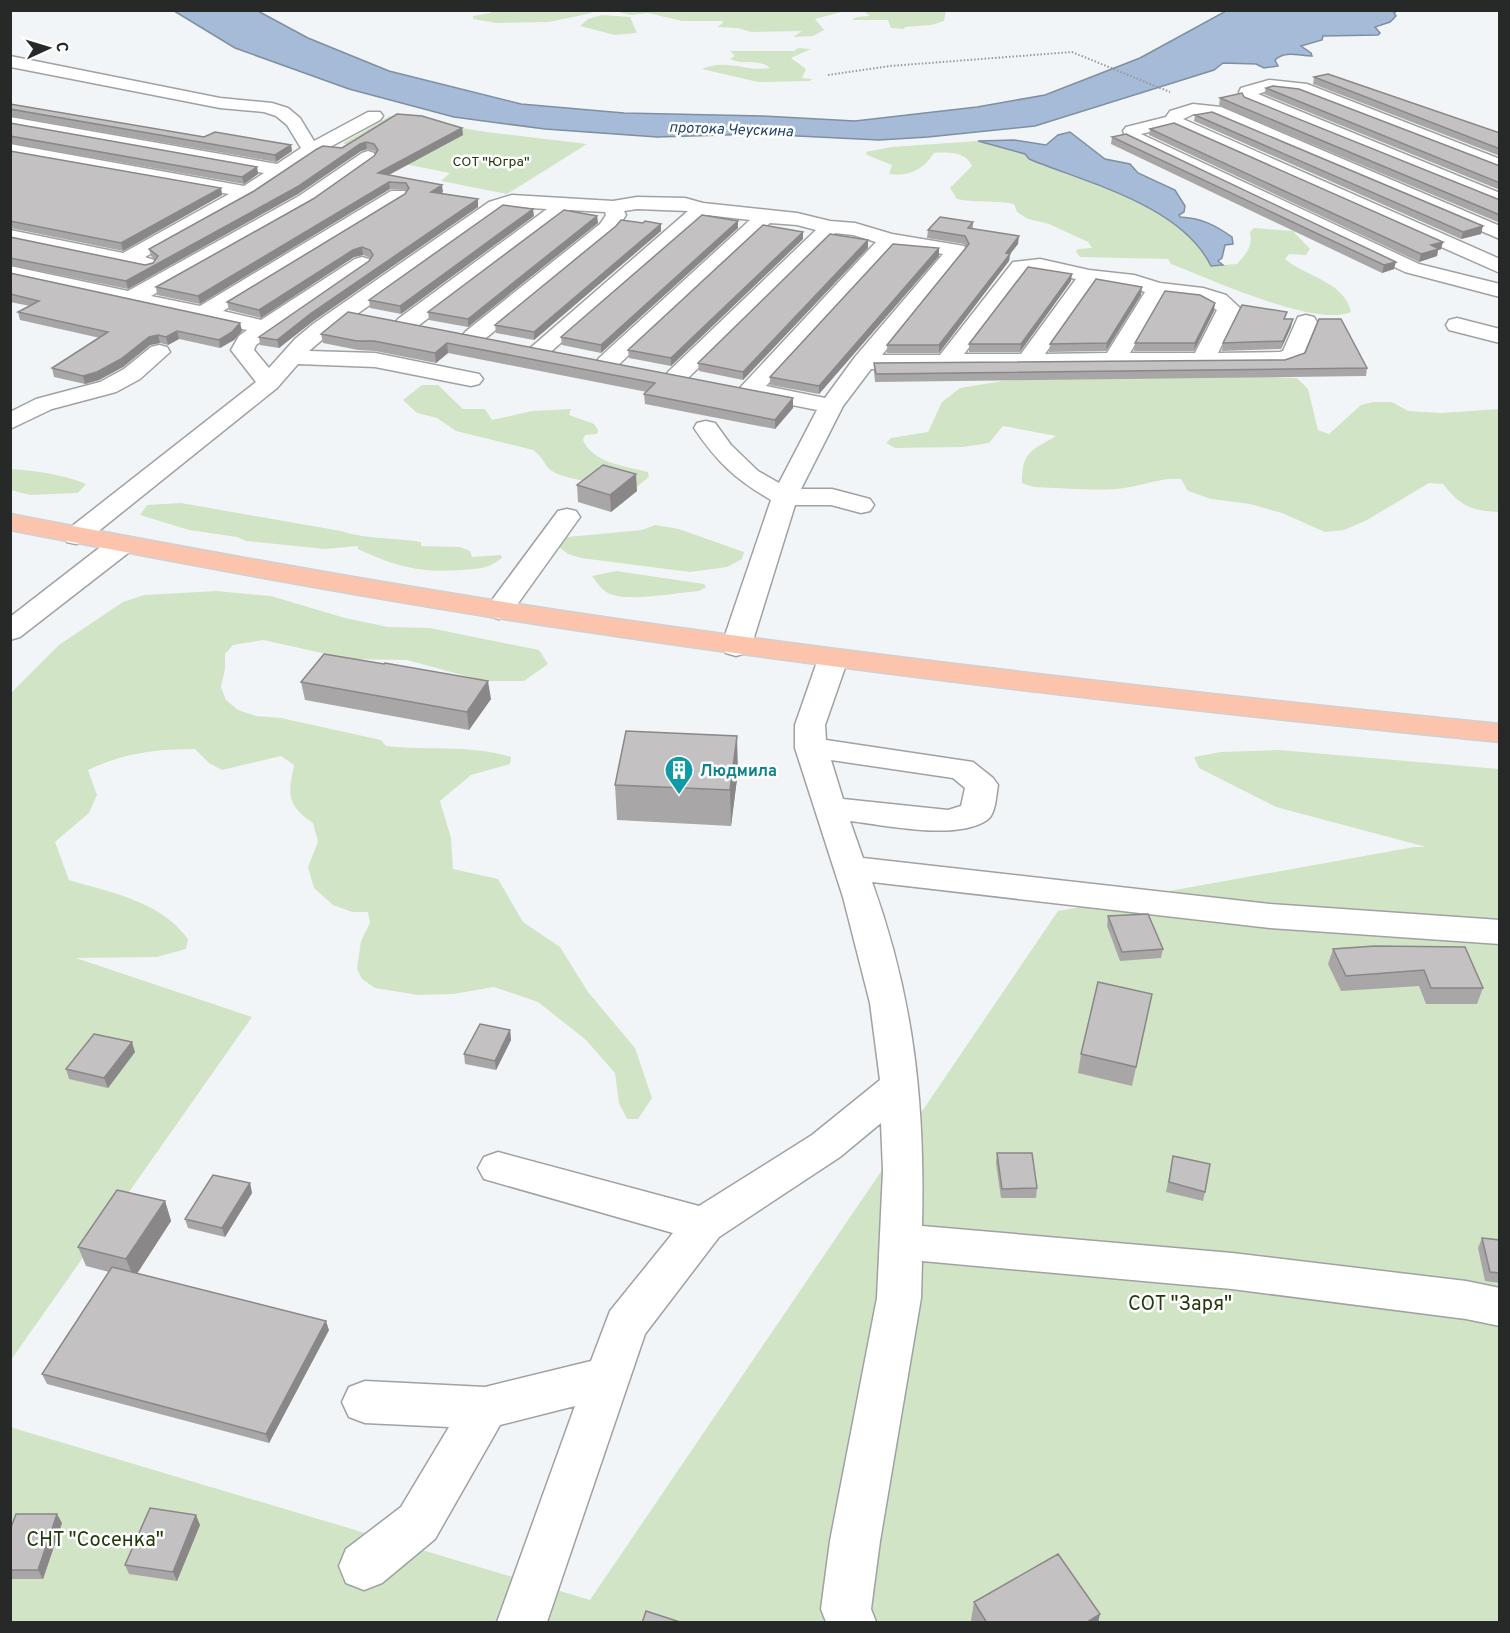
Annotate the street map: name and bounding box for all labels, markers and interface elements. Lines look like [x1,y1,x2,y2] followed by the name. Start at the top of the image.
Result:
[18,18,78,78] north arrow
[51,41,71,53] text: С
[668,119,794,142] water label: протока Чеускина
[452,154,530,171] park label: СОТ "Югра"
[663,754,695,796] building icon: Людмила
[700,762,777,782] place label: Людмила
[1128,1292,1232,1318] park label: СОТ "Заря"
[26,1528,164,1554] park label: СНТ "Сосенка"

